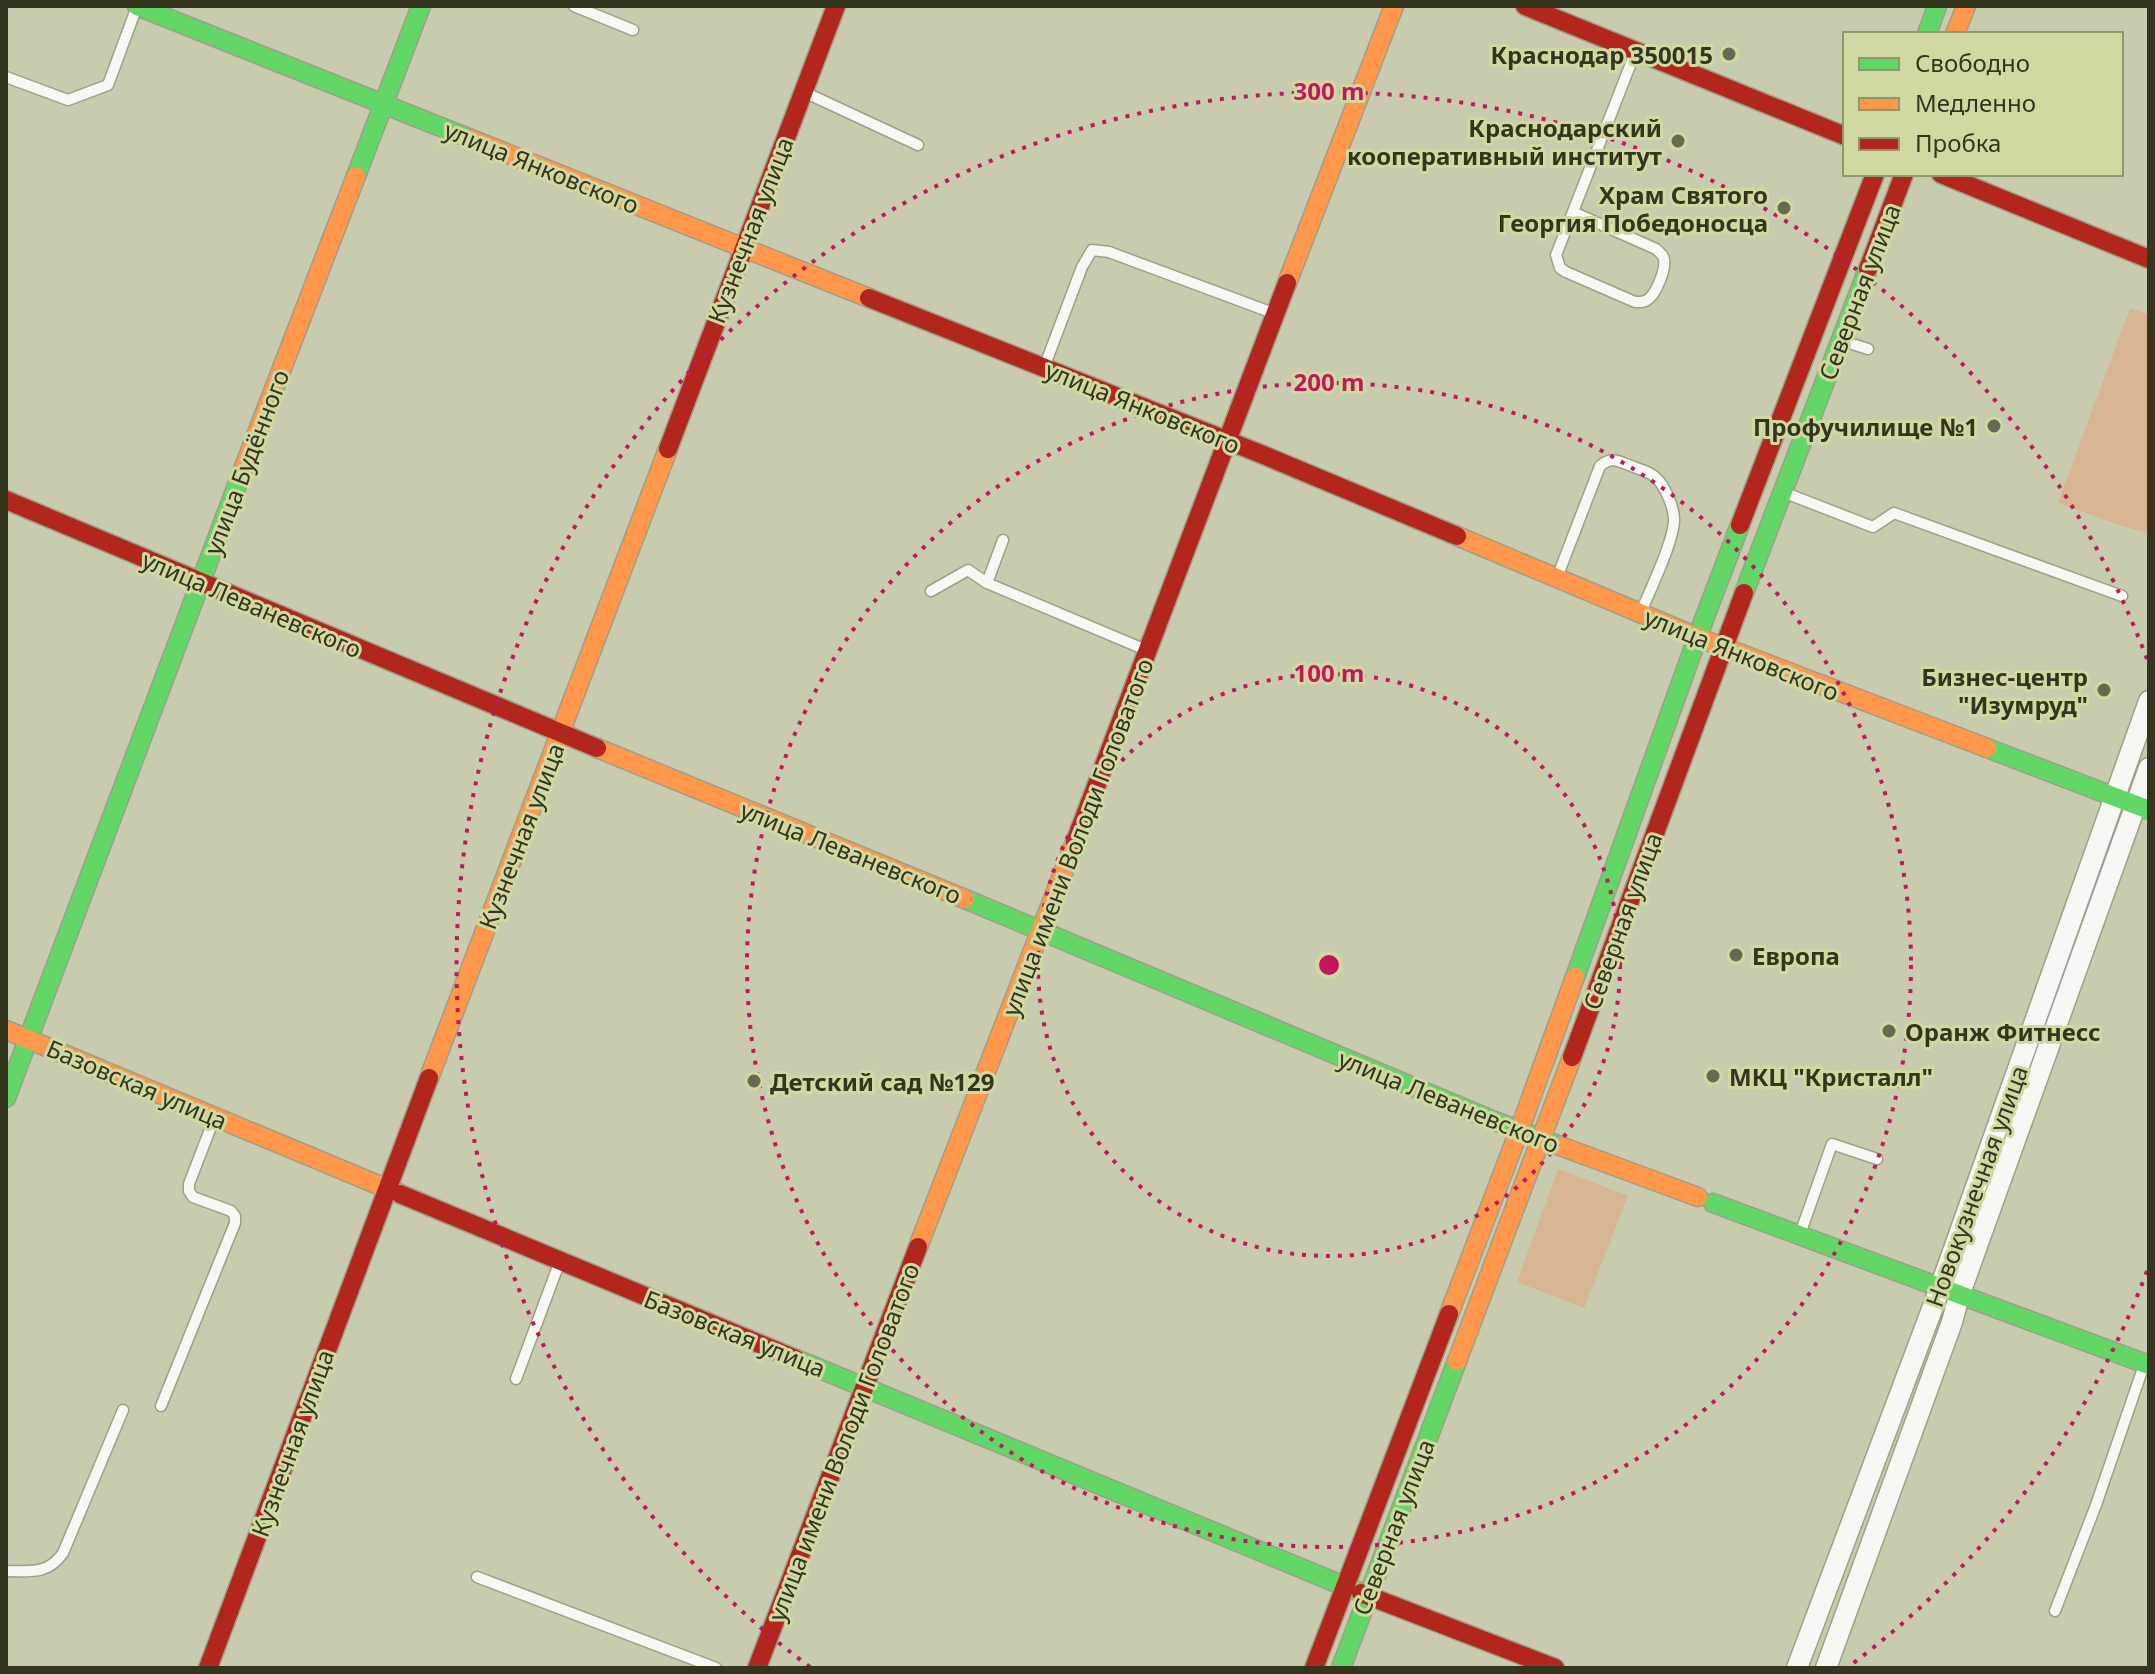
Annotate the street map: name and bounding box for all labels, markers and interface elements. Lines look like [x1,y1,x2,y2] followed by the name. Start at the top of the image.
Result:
[1843,32,2123,176] legend
[1490,38,1713,71] place label: Краснодар 350015
[1720,45,1738,63] marker: Краснодар 350015
[1915,46,2030,79] text: Свободно
[1294,74,1364,107] text: 300 m
[1915,86,2036,119] text: Медленно
[1347,111,1662,172] place label: Краснодарский кооперативный институт
[440,113,644,221] street label: улица Янковского
[1915,126,2001,159] text: Пробка
[699,132,801,328] street label: Кузнечная улица
[1669,132,1687,150] marker: Краснодарский кооперативный институт
[1498,178,1768,239] place label: Храм Святого Георгия Победоносца
[1775,199,1793,217] marker: Храм Святого Георгия Победоносца
[1810,199,1908,385] street label: Северная улица
[1041,353,1245,461] street label: улица Янковского
[196,365,296,559] street label: улица Будённого
[1294,365,1364,398] text: 200 m
[1753,410,1978,443] place label: Профучилище №1
[1985,417,2003,435] marker: Профучилище №1
[137,543,367,665] street label: улица Леваневского
[1640,600,1844,708] street label: улица Янковского
[993,653,1161,1021] street label: улица имени Володи Головатого
[1294,656,1364,689] text: 100 m
[1921,660,2088,721] place label: Бизнес-центр "Изумруд"
[2095,681,2113,699] marker: Бизнес-центр "Изумруд"
[470,738,572,934] street label: Кузнечная улица
[736,793,966,911] street label: улица Леваневского
[1575,828,1669,1014] street label: Северная улица
[1752,939,1840,972] place label: Европа
[1727,946,1745,964] marker: Европа
[1315,951,1343,979] centre of rings
[1905,1015,2101,1048] place label: Оранж Фитнесс
[1880,1022,1898,1040] marker: Оранж Фитнесс
[42,1031,232,1137] street label: Базовская улица
[1334,1042,1564,1160] street label: улица Леваневского
[1729,1060,1933,1093] place label: МКЦ "Кристалл"
[1917,1061,2035,1311] street label: Новокузнечная улица
[770,1065,995,1098] place label: Детский сад №129
[1704,1067,1722,1085] marker: МКЦ "Кристалл"
[745,1072,763,1090] marker: Детский сад №129
[759,1258,927,1626] street label: улица имени Володи Головатого
[639,1282,831,1384] street label: Базовская улица
[243,1345,341,1541] street label: Кузнечная улица
[1344,1434,1442,1620] street label: Северная улица

